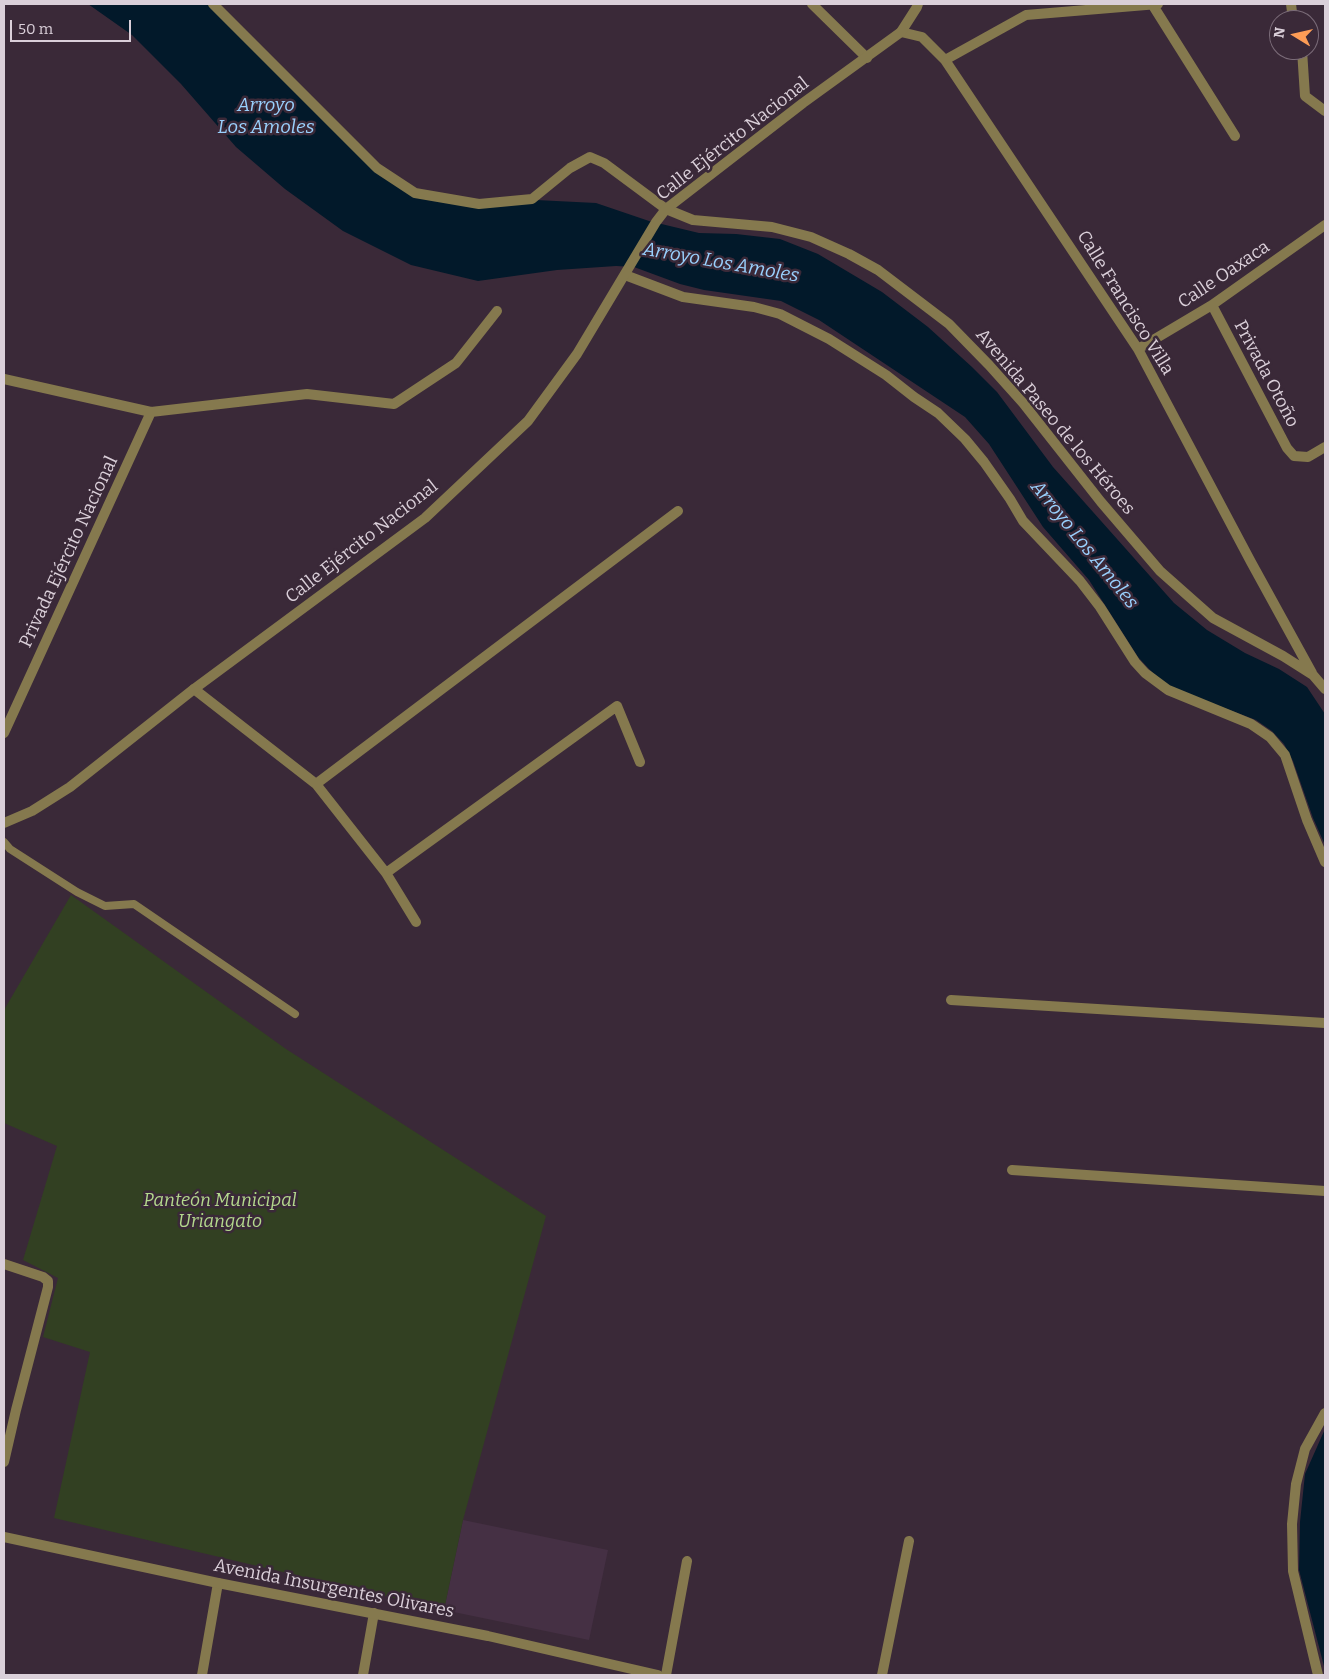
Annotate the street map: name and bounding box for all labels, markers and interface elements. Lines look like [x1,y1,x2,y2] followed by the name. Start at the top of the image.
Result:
[12,10,134,42] scale bar
[1269,10,1319,60] north arrow
[18,20,53,38] text: 50 m
[1270,26,1289,39] text: N
[652,73,814,205] street label: Calle Ejército Nacional
[218,95,314,139] water label: Arroyo Los Amoles
[1072,227,1178,379] street label: Calle Francisco Villa
[1174,236,1274,314] street label: Calle Oaxaca
[641,238,801,288] water label: Arroyo Los Amoles
[1229,317,1303,431] street label: Privada Otoño
[971,325,1139,519] street label: Avenida Paseo de los Héroes
[15,453,123,651] street label: Privada Ejército Nacional
[281,476,443,608] street label: Calle Ejército Nacional
[1025,476,1143,614] water label: Arroyo Los Amoles
[143,1190,297,1232] park label: Panteón Municipal Uriangato
[212,1555,456,1623] street label: Avenida Insurgentes Olivares

